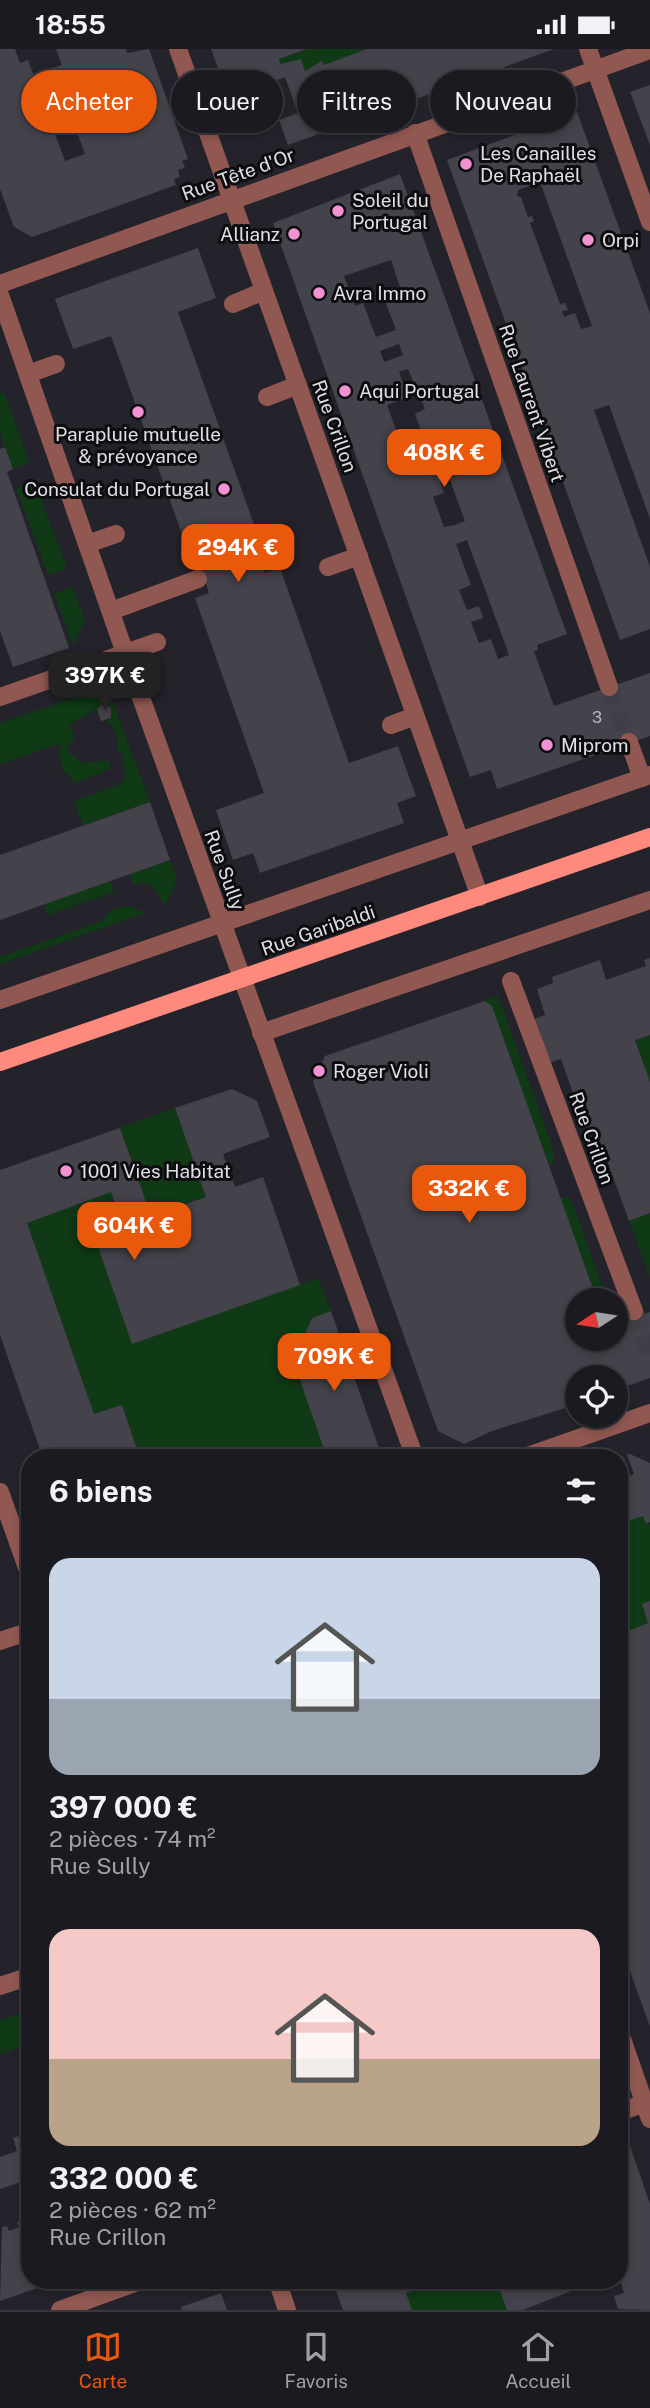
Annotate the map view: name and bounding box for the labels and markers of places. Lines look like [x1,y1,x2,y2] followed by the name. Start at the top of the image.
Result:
[480,142,596,186] place label: Les Canailles De Raphaël
[458,156,474,172] marker: Les Canailles De Raphaël
[352,189,429,233] place label: Soleil du Portugal
[330,203,346,219] marker: Soleil du Portugal
[220,223,280,245] place label: Allianz
[286,226,302,242] marker: Allianz
[602,229,639,251] place label: Orpi
[580,232,596,248] marker: Orpi
[333,282,426,304] place label: Avra Immo
[311,285,327,301] marker: Avra Immo
[359,380,480,402] place label: Aqui Portugal
[337,383,353,399] marker: Aqui Portugal
[130,404,146,420] marker: Parapluie mutuelle & prévoyance
[55,423,221,467] place label: Parapluie mutuelle & prévoyance
[387,429,501,489] pin: 408K €
[24,478,210,500] place label: Consulat du Portugal
[216,481,232,497] marker: Consulat du Portugal
[181,525,295,584] pin: 294K €
[48,653,162,712] pin: 397K €
[561,734,628,756] place label: Miprom
[539,737,555,753] marker: Miprom
[333,1060,429,1082] place label: Roger Violi
[311,1063,327,1079] marker: Roger Violi
[80,1160,231,1182] place label: 1001 Vies Habitat
[58,1163,74,1179] marker: 1001 Vies Habitat
[412,1165,526,1225] pin: 332K €
[77,1203,191,1262] pin: 604K €
[277,1333,391,1393] pin: 709K €

